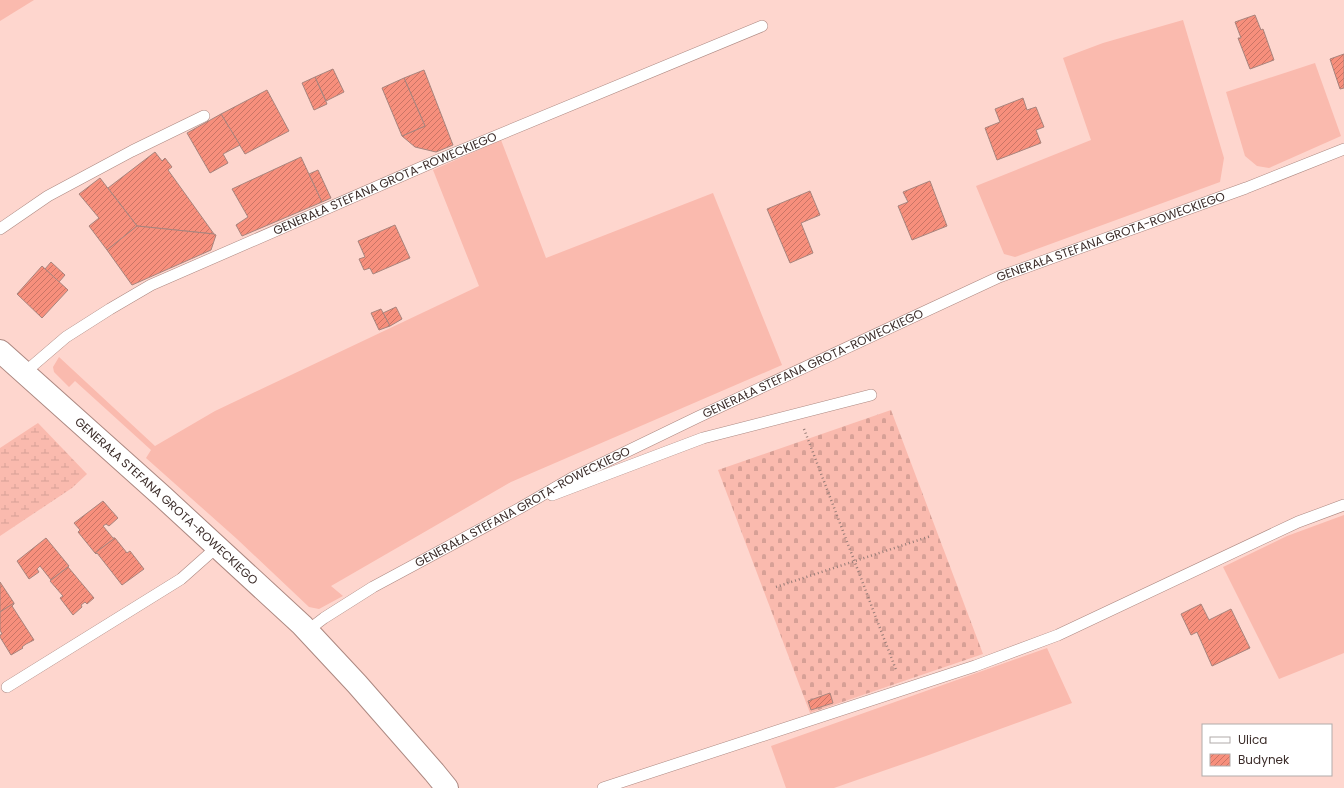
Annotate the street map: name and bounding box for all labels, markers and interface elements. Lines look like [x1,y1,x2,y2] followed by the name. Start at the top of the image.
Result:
[270,128,499,239] street label: GENERAŁA STEFANA GROTA-ROWECKIEGO
[994,187,1227,285] street label: GENERAŁA STEFANA GROTA-ROWECKIEGO
[699,304,926,422] street label: GENERAŁA STEFANA GROTA-ROWECKIEGO
[71,413,262,588] street label: GENERAŁA STEFANA GROTA-ROWECKIEGO
[412,442,633,571] street label: GENERAŁA STEFANA GROTA-ROWECKIEGO
[1202,724,1332,776] legend
[1238,731,1267,748] text: Ulica
[1238,751,1290,768] text: Budynek

